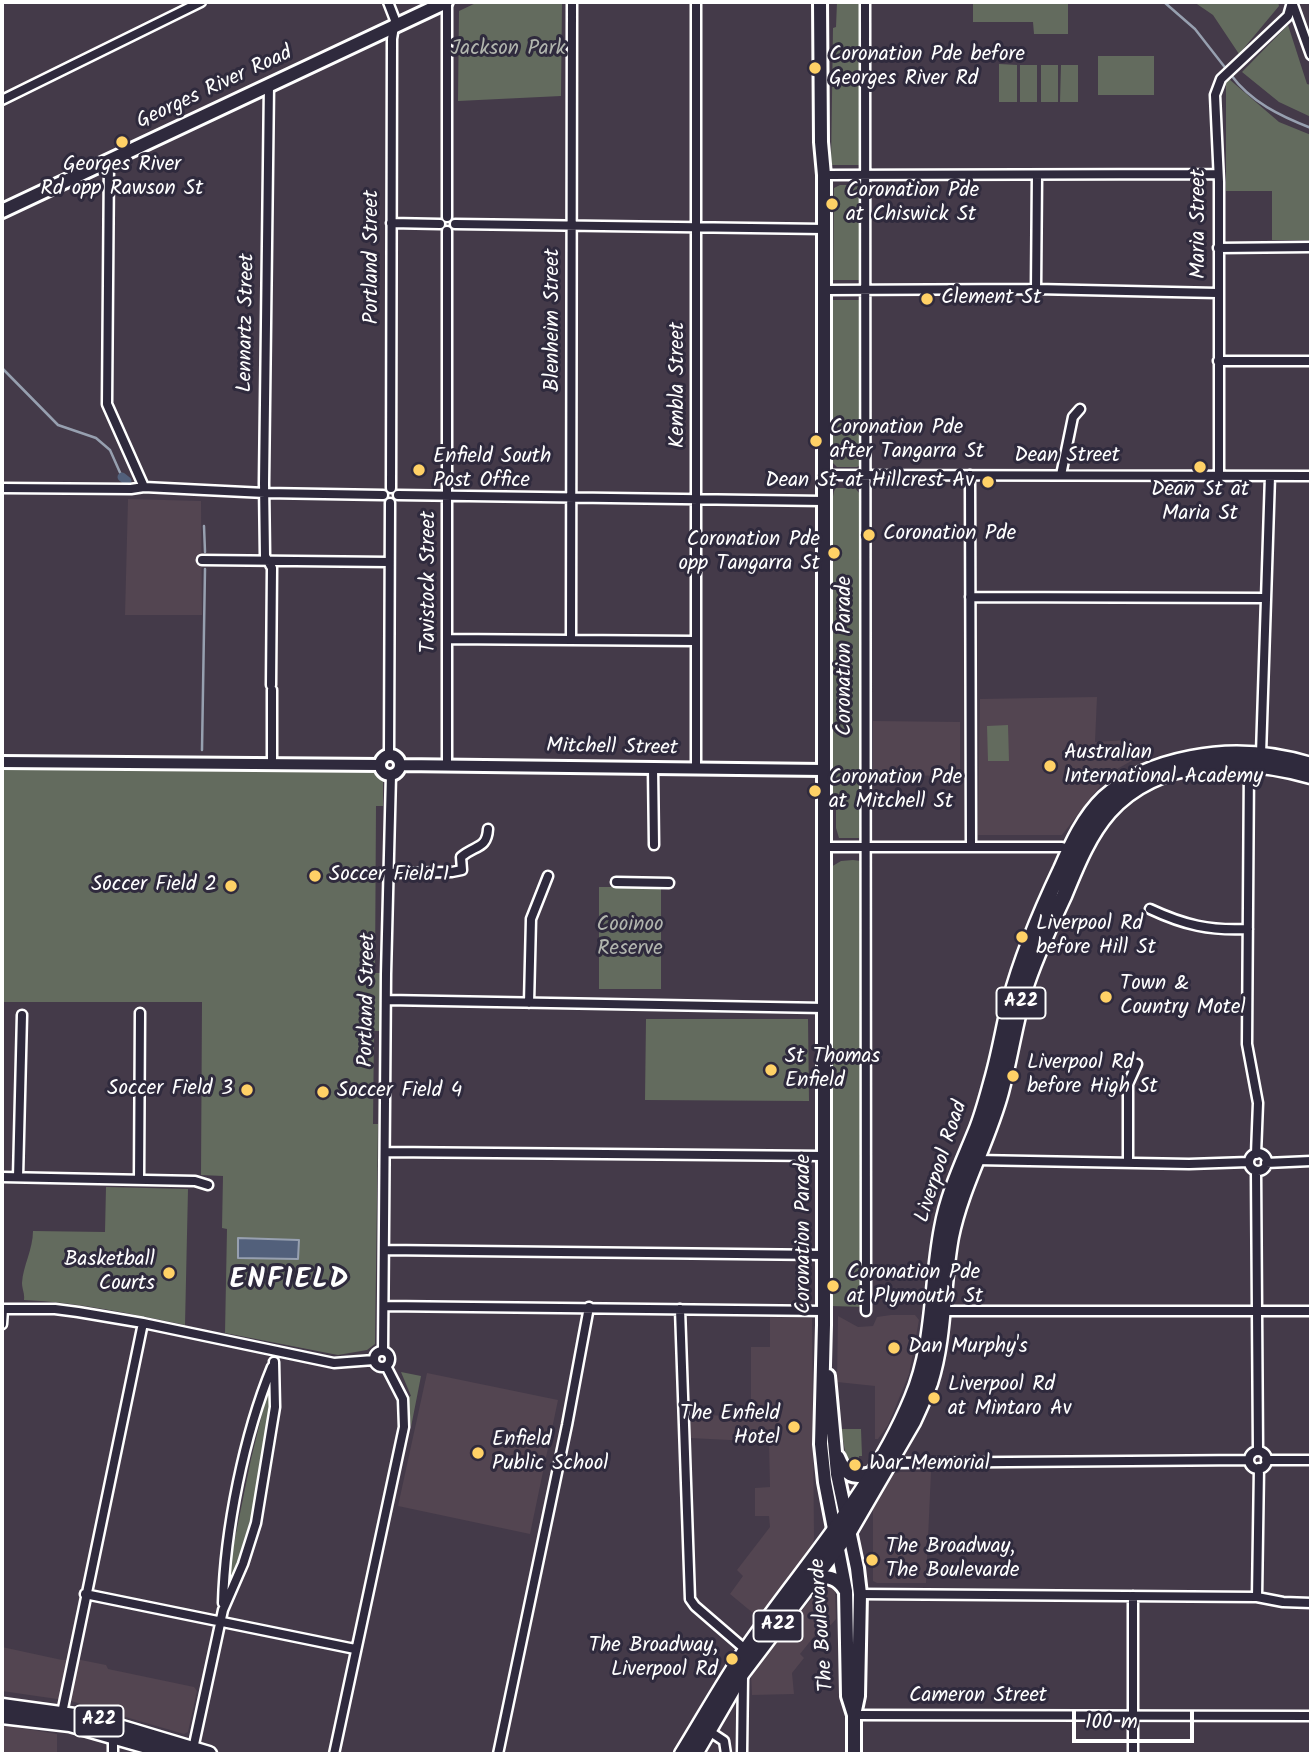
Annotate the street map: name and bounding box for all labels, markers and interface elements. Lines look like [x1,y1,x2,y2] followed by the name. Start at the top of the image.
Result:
[451,37,565,63] park label: Jackson Park
[133,42,297,136] street label: Georges River Road
[829,43,1025,93] place label: Coronation Pde before Georges River Rd
[807,60,823,76] marker: Coronation Pde before Georges River Rd
[114,134,130,150] marker: Georges River Rd opp Rawson St
[41,153,203,203] place label: Georges River Rd opp Rawson St
[1187,169,1213,279] street label: Maria Street
[846,179,979,229] place label: Coronation Pde at Chiswick St
[360,190,386,324] street label: Portland Street
[824,196,840,212] marker: Coronation Pde at Chiswick St
[541,248,567,392] street label: Blenheim Street
[234,253,262,393] street label: Lennartz Street
[941,286,1041,312] place label: Clement St
[919,291,935,307] marker: Clement St
[666,322,692,448] street label: Kembla Street
[830,416,984,466] place label: Coronation Pde after Tangarra St
[808,433,824,449] marker: Coronation Pde after Tangarra St
[1014,444,1120,470] street label: Dean Street
[433,445,551,495] place label: Enfield South Post Office
[1192,459,1208,475] marker: Dean St at Maria St
[411,462,427,478] marker: Enfield South Post Office
[765,469,974,495] place label: Dean St at Hillcrest Av
[980,474,996,490] marker: Dean St at Hillcrest Av
[1151,478,1249,528] place label: Dean St at Maria St
[417,511,443,653] street label: Tavistock Street
[883,522,1016,548] place label: Coronation Pde
[861,527,877,543] marker: Coronation Pde
[678,528,820,578] place label: Coronation Pde opp Tangarra St
[826,545,842,561] marker: Coronation Pde opp Tangarra St
[833,576,859,736] street label: Coronation Parade
[546,735,678,763] street label: Mitchell Street
[1064,741,1263,791] place label: Australian International Academy
[1042,758,1058,774] marker: Australian International Academy
[829,766,962,816] place label: Coronation Pde at Mitchell St
[807,783,823,799] marker: Coronation Pde at Mitchell St
[329,863,449,889] place label: Soccer Field 1
[307,868,323,884] marker: Soccer Field 1
[91,873,217,899] place label: Soccer Field 2
[223,878,239,894] marker: Soccer Field 2
[1036,912,1156,962] place label: Liverpool Rd before Hill St
[597,913,663,963] park label: Cooinoo Reserve
[1014,929,1030,945] marker: Liverpool Rd before Hill St
[355,933,383,1067] street label: Portland Street
[1120,972,1246,1022] place label: Town & Country Motel
[996,987,1046,1018] road number: A22
[1098,989,1114,1005] marker: Town & Country Motel
[785,1045,880,1095] place label: St Thomas Enfield
[1027,1051,1158,1101] place label: Liverpool Rd before High St
[763,1062,779,1078] marker: St Thomas Enfield
[1005,1068,1021,1084] marker: Liverpool Rd before High St
[107,1077,233,1103] place label: Soccer Field 3
[337,1079,462,1105] place label: Soccer Field 4
[239,1082,255,1098] marker: Soccer Field 3
[315,1084,331,1100] marker: Soccer Field 4
[911,1098,975,1226] street label: Liverpool Road
[792,1154,818,1314] street label: Coronation Parade
[64,1248,155,1298] place label: Basketball Courts
[847,1261,983,1311] place label: Coronation Pde at Plymouth St
[161,1265,177,1281] marker: Basketball Courts
[231,1265,349,1299] district label: ENFIELD
[825,1278,841,1294] marker: Coronation Pde at Plymouth St
[908,1335,1028,1361] place label: Dan Murphy's
[886,1340,902,1356] marker: Dan Murphy's
[948,1373,1072,1423] place label: Liverpool Rd at Mintaro Av
[926,1390,942,1406] marker: Liverpool Rd at Mintaro Av
[680,1402,780,1452] place label: The Enfield Hotel
[786,1419,802,1435] marker: The Enfield Hotel
[492,1428,608,1478] place label: Enfield Public School
[470,1445,486,1461] marker: Enfield Public School
[869,1452,990,1478] place label: War Memorial
[847,1457,863,1473] marker: War Memorial
[886,1535,1020,1585] place label: The Broadway, The Boulevarde
[864,1552,880,1568] marker: The Broadway, The Boulevarde
[807,1558,841,1692] street label: The Boulevarde
[754,1610,802,1642] road number: A22
[589,1634,718,1684] place label: The Broadway, Liverpool Rd
[724,1651,740,1667] marker: The Broadway, Liverpool Rd
[909,1684,1047,1710] street label: Cameron Street
[1075,1696,1198,1740] scale bar
[74,1706,124,1736] road number: A22
[1085,1706,1138,1739] text: 100 m

